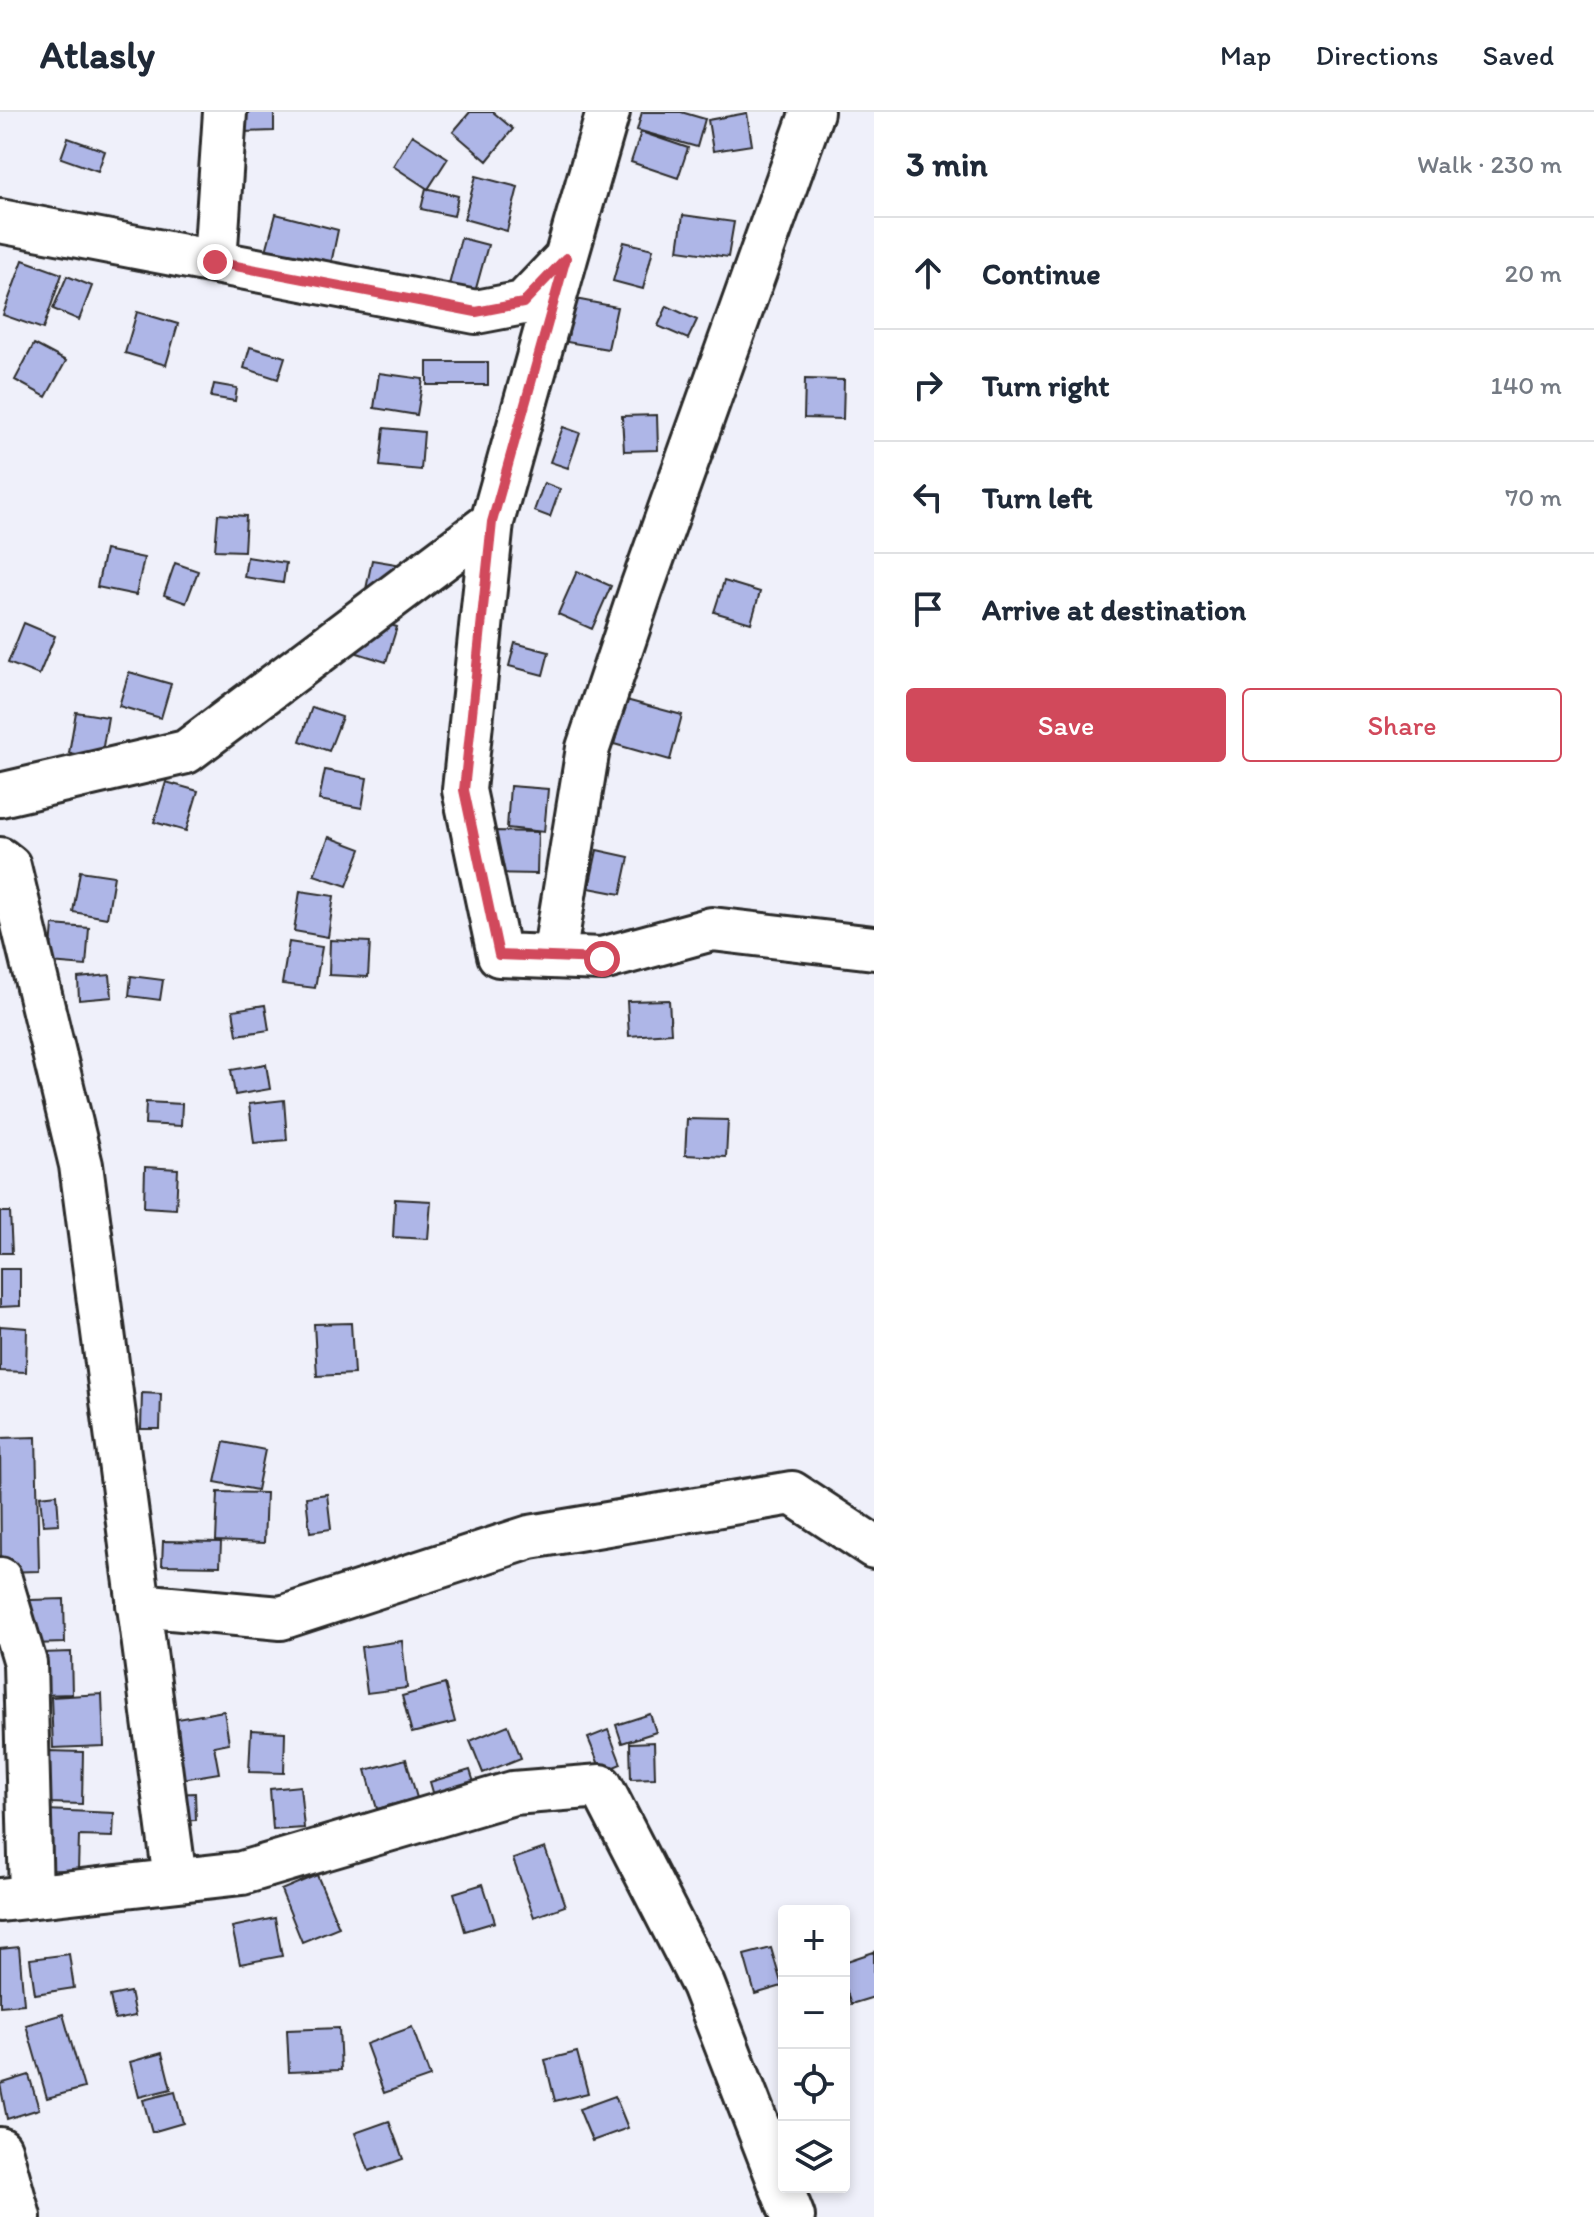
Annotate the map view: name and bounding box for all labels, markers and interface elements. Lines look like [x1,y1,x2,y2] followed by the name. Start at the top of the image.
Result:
[40,32,155,78] text: Atlasly
[1220,38,1271,72] text: Map
[1315,38,1439,72] text: Directions
[1483,38,1554,72] text: Saved
[906,144,988,185] text: 3 min
[1417,148,1562,180] text: Walk · 230 m
[197,244,233,280] route end
[906,251,950,295] icon: ahead
[982,255,1101,292] text: Continue
[1505,257,1562,289] text: 20 m
[906,363,950,407] icon: right
[982,367,1110,404] text: Turn right
[1491,369,1562,401] text: 140 m
[906,475,950,519] icon: left
[982,479,1093,516] text: Turn left
[1505,481,1562,513] text: 70 m
[906,587,950,631] icon: arrive
[982,591,1246,628] text: Arrive at destination
[906,688,1226,762] button: Save
[1242,688,1562,762] button: Share
[584,941,620,977] route start
[778,1905,850,2193] map controls
[778,1905,850,1977] button: +
[778,1977,850,2049] button: −
[778,2049,850,2121] button: locate
[778,2121,850,2193] button: layers

